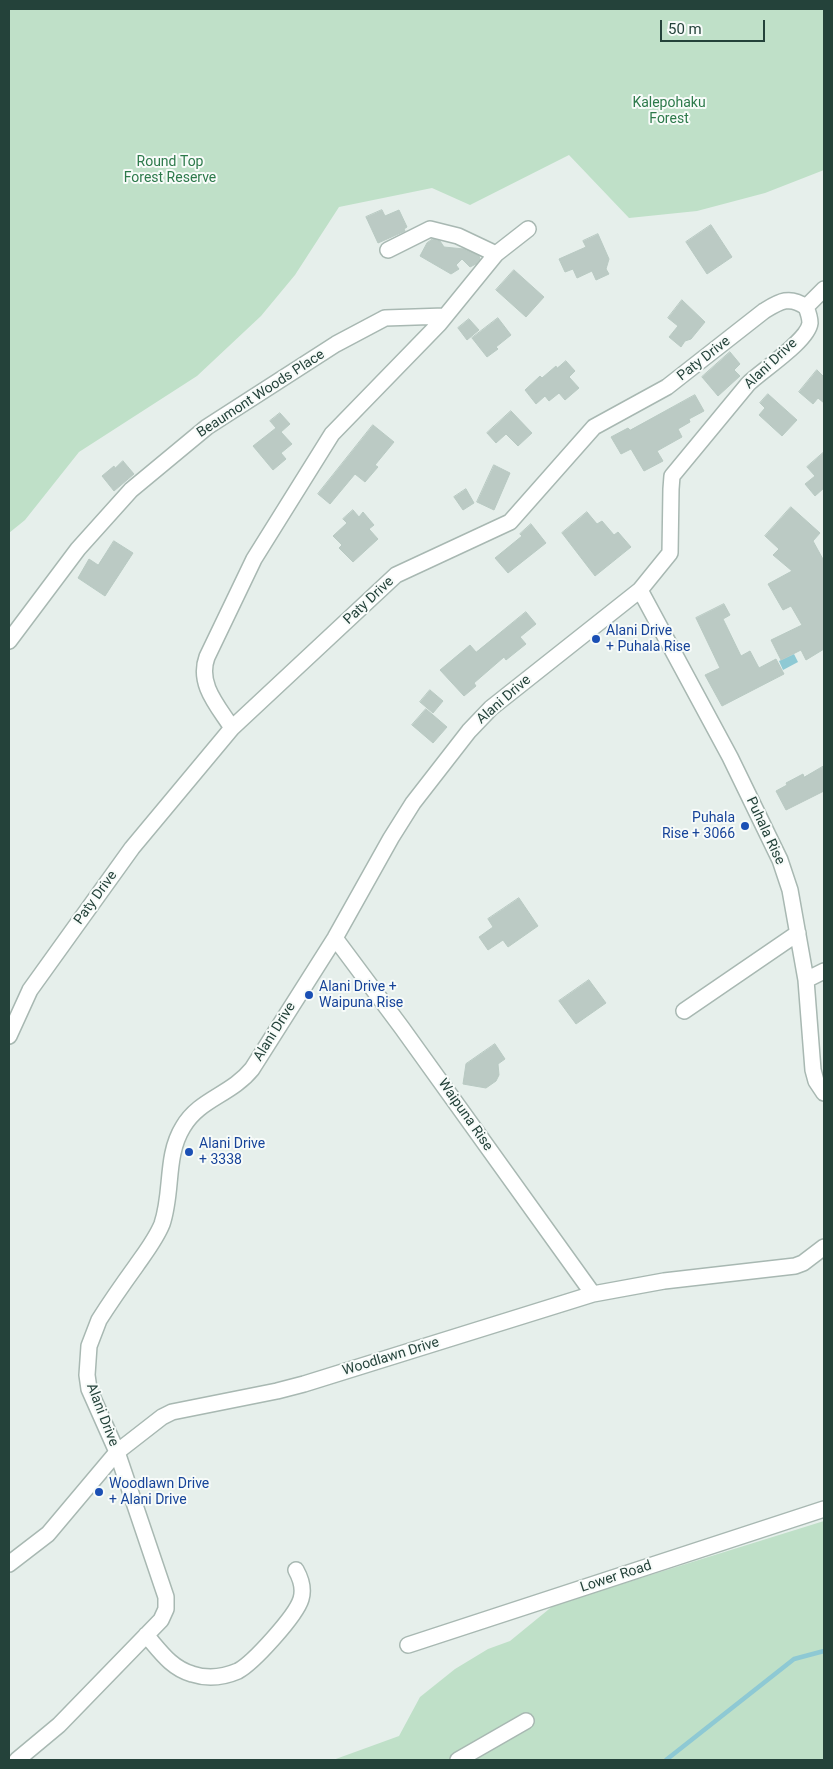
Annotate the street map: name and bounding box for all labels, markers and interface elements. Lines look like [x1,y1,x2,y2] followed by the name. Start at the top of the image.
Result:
[663,10,768,42] scale bar
[668,20,702,38] text: 50 m
[632,95,706,128] park label: Kalepohaku Forest
[124,154,216,186] park label: Round Top Forest Reserve
[674,333,734,385] street label: Paty Drive
[741,335,801,393] street label: Alani Drive
[194,346,328,442] street label: Beaumont Woods Place
[340,574,398,628] street label: Paty Drive
[606,623,690,656] place label: Alani Drive + Puhala Rise
[590,633,602,645] marker: Alani Drive + Puhala Rise
[474,672,534,728] street label: Alani Drive
[742,794,788,868] street label: Puhala Rise
[662,810,735,842] place label: Puhala Rise + 3066
[739,820,751,832] marker: Puhala Rise + 3066
[71,868,121,928] street label: Paty Drive
[319,979,403,1012] place label: Alani Drive + Waipuna Rise
[303,989,315,1001] marker: Alani Drive + Waipuna Rise
[250,999,300,1065] street label: Alani Drive
[434,1076,496,1154] street label: Waipuna Rise
[199,1136,265,1168] place label: Alani Drive + 3338
[183,1146,195,1158] marker: Alani Drive + 3338
[341,1334,441,1380] street label: Woodlawn Drive
[82,1381,122,1449] street label: Alani Drive
[109,1476,209,1508] place label: Woodlawn Drive + Alani Drive
[93,1486,105,1498] marker: Woodlawn Drive + Alani Drive
[578,1558,654,1596] street label: Lower Road

